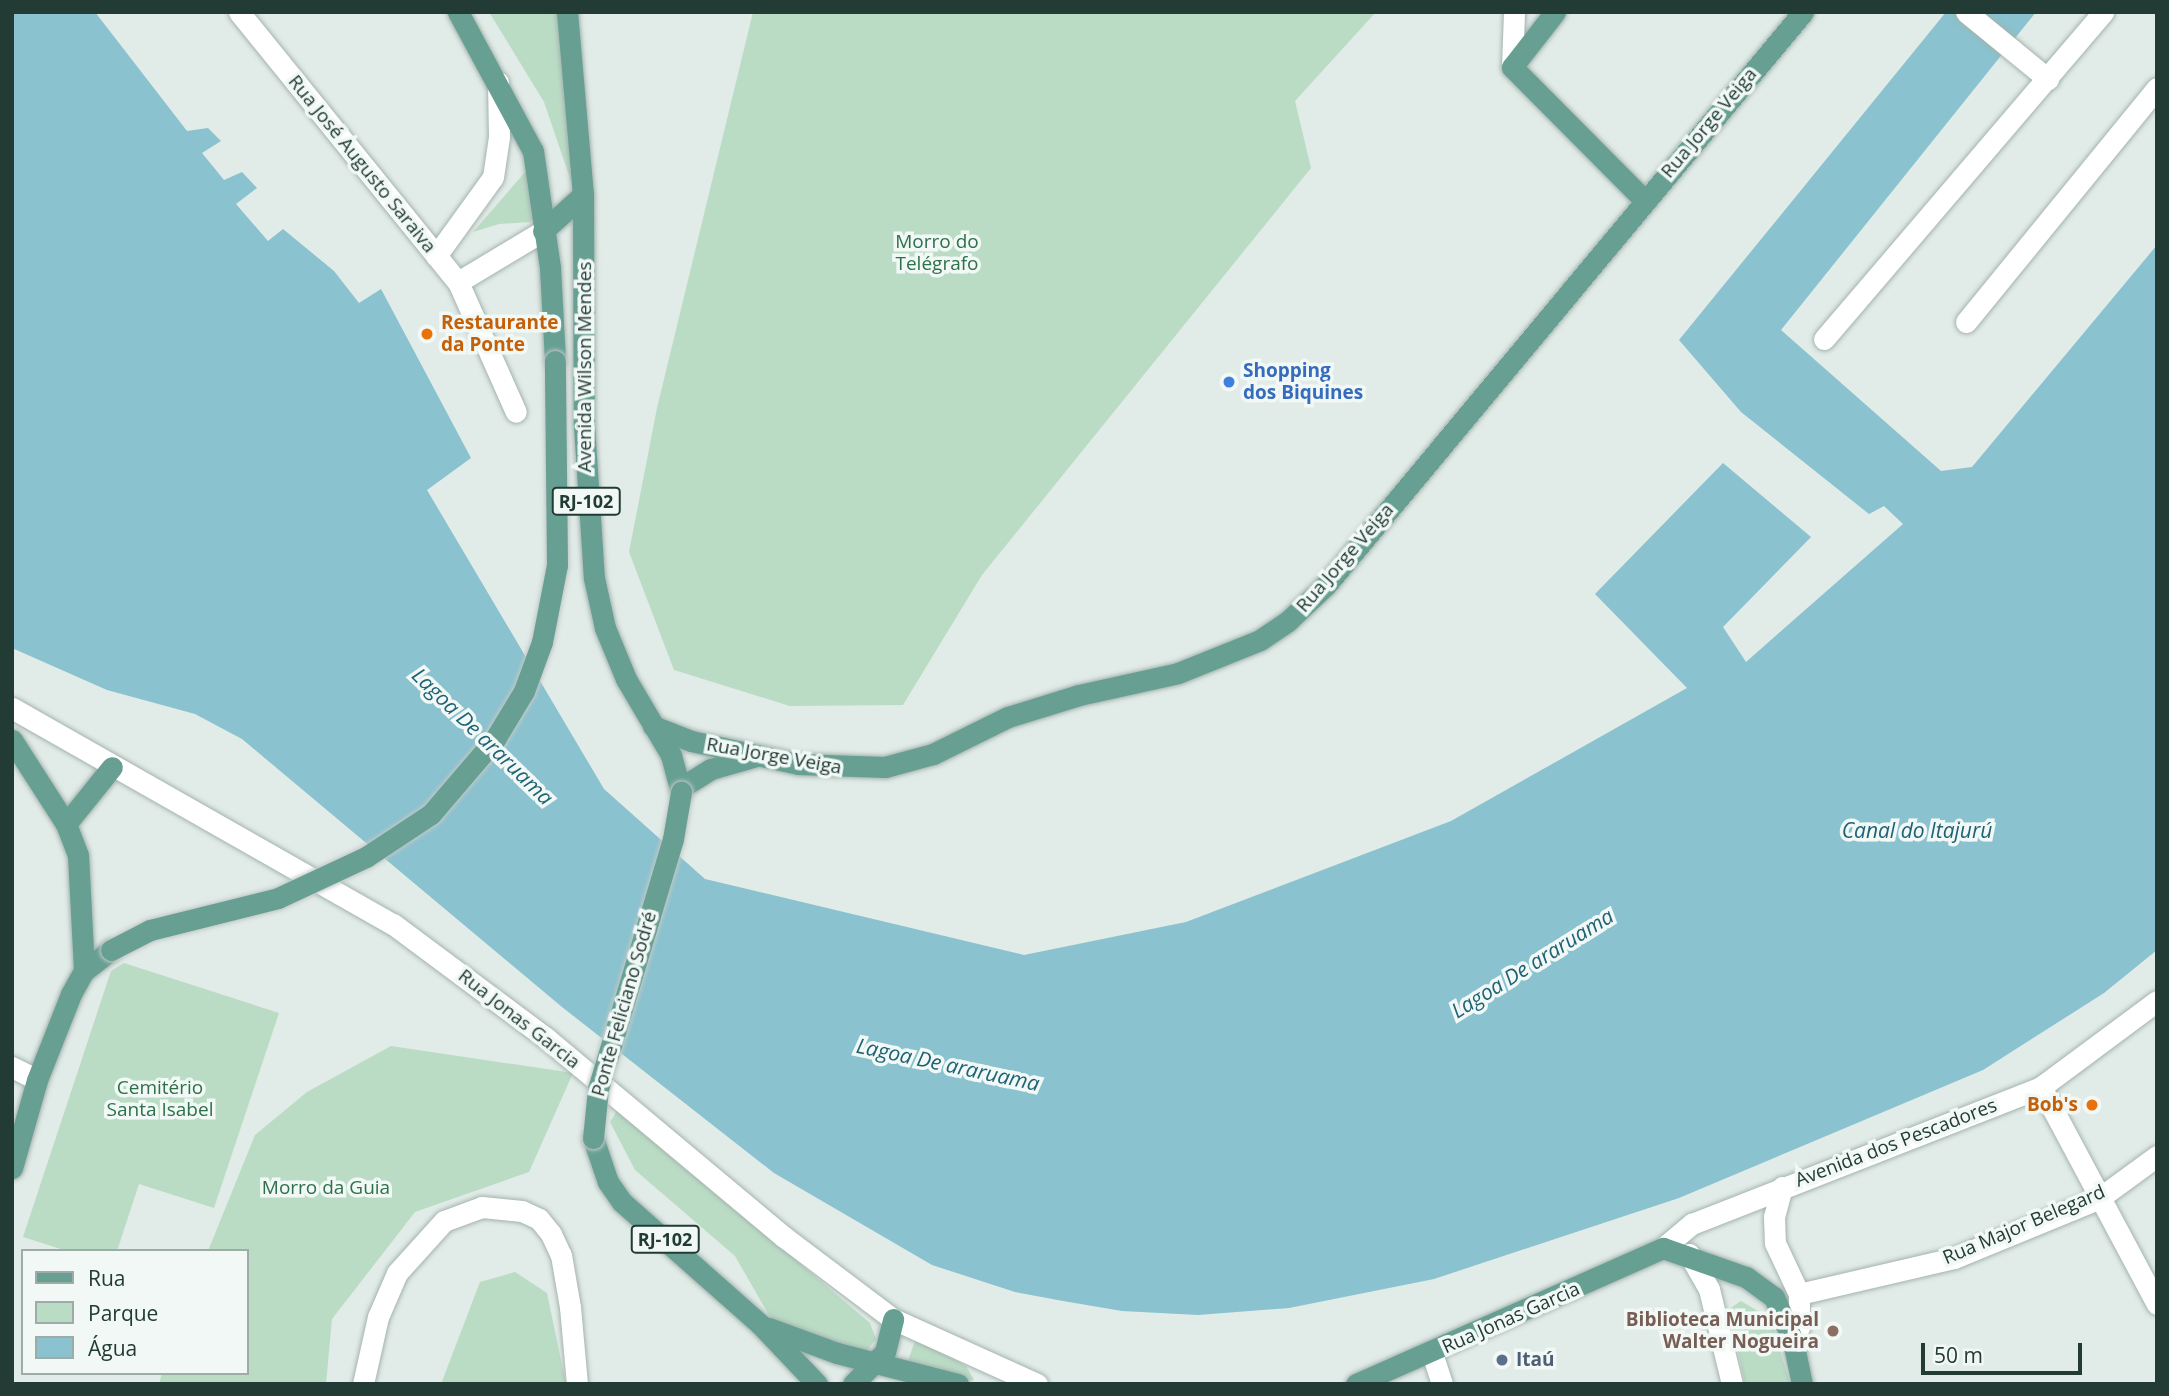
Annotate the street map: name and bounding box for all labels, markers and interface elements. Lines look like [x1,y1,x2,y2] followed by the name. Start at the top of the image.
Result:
[1656,63,1762,183] street label: Rua Jorge Veiga
[283,71,441,257] street label: Rua José Augusto Saraiva
[895,231,979,275] park label: Morro do Telégrafo
[574,262,596,472] street label: Avenida Wilson Mendes
[441,312,558,356] place label: Restaurante da Ponte
[419,326,435,342] marker: Restaurante da Ponte
[1243,360,1363,404] place label: Shopping dos Biquines
[1221,374,1237,390] marker: Shopping dos Biquines
[551,486,621,516] road number: RJ-102
[1292,499,1398,617] street label: Rua Jorge Veiga
[407,662,559,810] water label: Lagoa De araruama
[705,733,843,779] street label: Rua Jorge Veiga
[1842,817,1992,843] water label: Canal do Itajurú
[1446,903,1618,1023] water label: Lagoa De araruama
[587,909,661,1099] street label: Ponte Feliciano Sodré
[454,964,584,1074] street label: Rua Jonas Garcia
[854,1032,1042,1096] water label: Lagoa De araruama
[107,1077,213,1121] park label: Cemitério Santa Isabel
[1792,1094,2000,1192] street label: Avenida dos Pescadores
[2027,1094,2078,1116] place label: Bob's
[2084,1097,2100,1113] marker: Bob's
[262,1177,390,1199] park label: Morro da Guia
[1939,1180,2109,1270] street label: Rua Major Belegard
[630,1224,700,1254] road number: RJ-102
[21,1249,248,1375] legend
[88,1264,126,1292] text: Rua
[1439,1277,1583,1359] street label: Rua Jonas Garcia
[88,1299,158,1327] text: Parque
[1626,1309,1819,1353] place label: Biblioteca Municipal Walter Nogueira
[1825,1323,1841,1339] marker: Biblioteca Municipal Walter Nogueira
[1924,1330,2085,1374] scale bar
[88,1334,137,1362] text: Água
[1934,1341,1983,1369] text: 50 m
[1516,1349,1555,1371] place label: Itaú
[1494,1352,1510,1368] marker: Itaú

